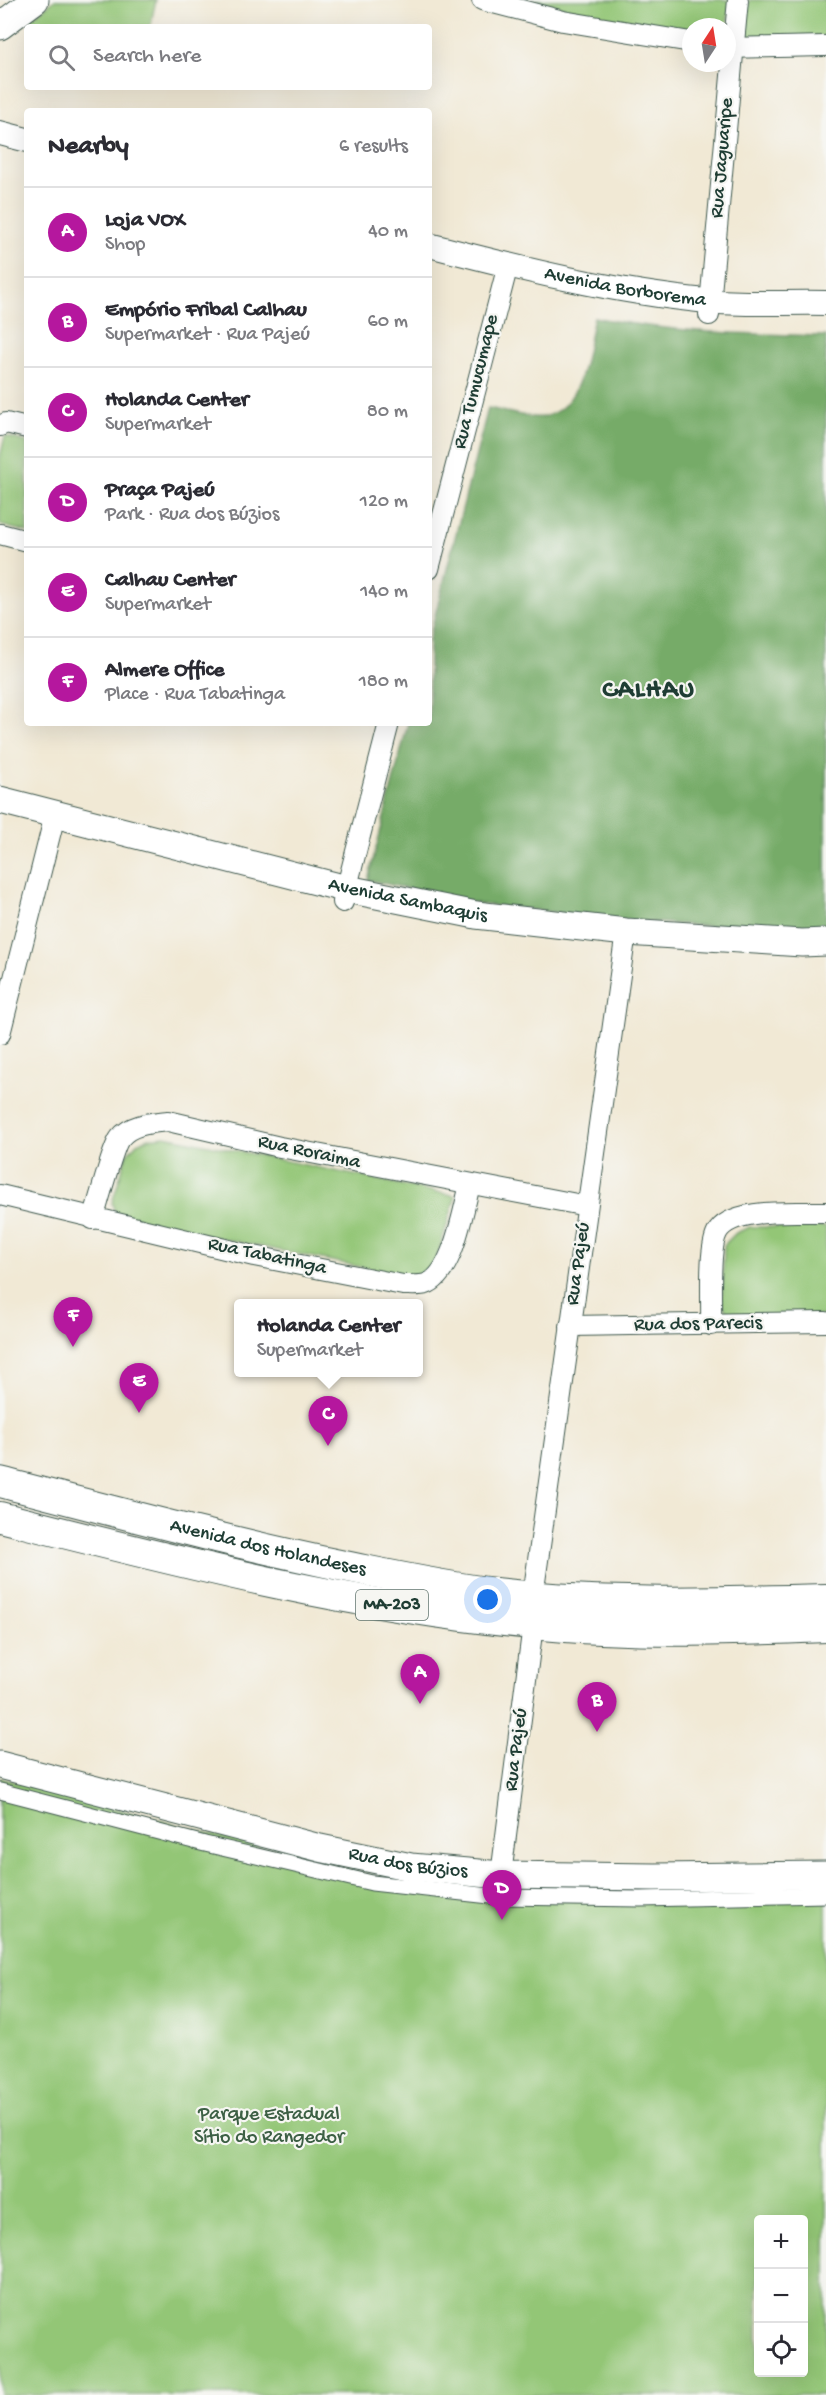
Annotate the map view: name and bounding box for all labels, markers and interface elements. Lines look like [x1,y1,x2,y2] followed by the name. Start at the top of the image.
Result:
[682,18,736,72] north arrow
[24,24,432,90] search box
[45,41,78,74] icon: search
[93,44,201,70] text: Search here
[706,96,740,219] street label: Rua Jaguaripe
[48,132,129,163] text: Nearby
[339,136,408,159] text: 6 results
[105,208,185,234] text: Loja VOX
[62,221,73,244] text: A
[368,221,408,244] text: 40 m
[105,234,145,257] text: Shop
[542,262,708,312] street label: Avenida Borborema
[105,298,307,324] text: Empório Fribal Calhau
[62,311,73,334] text: B
[368,311,408,334] text: 60 m
[449,312,505,452] street label: Rua Tumucumape
[105,324,310,347] text: Supermarket · Rua Pajeú
[105,388,249,414] text: Holanda Center
[62,401,73,424] text: C
[367,401,408,424] text: 80 m
[105,414,211,437] text: Supermarket
[105,478,214,504] text: Praça Pajeú
[61,491,74,514] text: D
[360,491,408,514] text: 120 m
[105,504,279,527] text: Park · Rua dos Búzios
[105,568,235,594] text: Calhau Center
[61,581,74,604] text: E
[360,581,408,604] text: 140 m
[105,594,211,617] text: Supermarket
[105,658,224,684] text: Almere Office
[62,671,73,694] text: F
[359,671,408,694] text: 180 m
[602,676,696,707] district label: CALHAU
[105,684,285,707] text: Place · Rua Tabatinga
[326,873,489,928] street label: Avenida Sambaquis
[256,1131,363,1175] street label: Rua Roraima
[562,1221,596,1307] street label: Rua Pajeú
[206,1233,329,1281] street label: Rua Tabatinga
[54,1298,92,1347] pin: F
[234,1299,423,1377] popup
[634,1312,763,1338] street label: Rua dos Parecis
[257,1314,400,1340] text: Holanda Center
[257,1340,362,1363] text: Supermarket
[120,1364,158,1413] pin: E
[308,1396,348,1446] pin: C
[167,1514,369,1582] street label: Avenida dos Holandeses
[473,1585,502,1614] your location
[356,1590,428,1620] road number: MA-203
[400,1654,440,1704] pin: A
[578,1682,616,1732] pin: B
[501,1707,534,1793] street label: Rua Pajeú
[346,1843,469,1884] street label: Rua dos Búzios
[482,1870,522,1920] pin: D
[194,2104,346,2150] park label: Parque Estadual Sítio do Rangedor
[754,2215,808,2377] map controls
[754,2215,808,2269] button: +
[754,2269,808,2323] button: −
[754,2323,808,2377] button: locate

